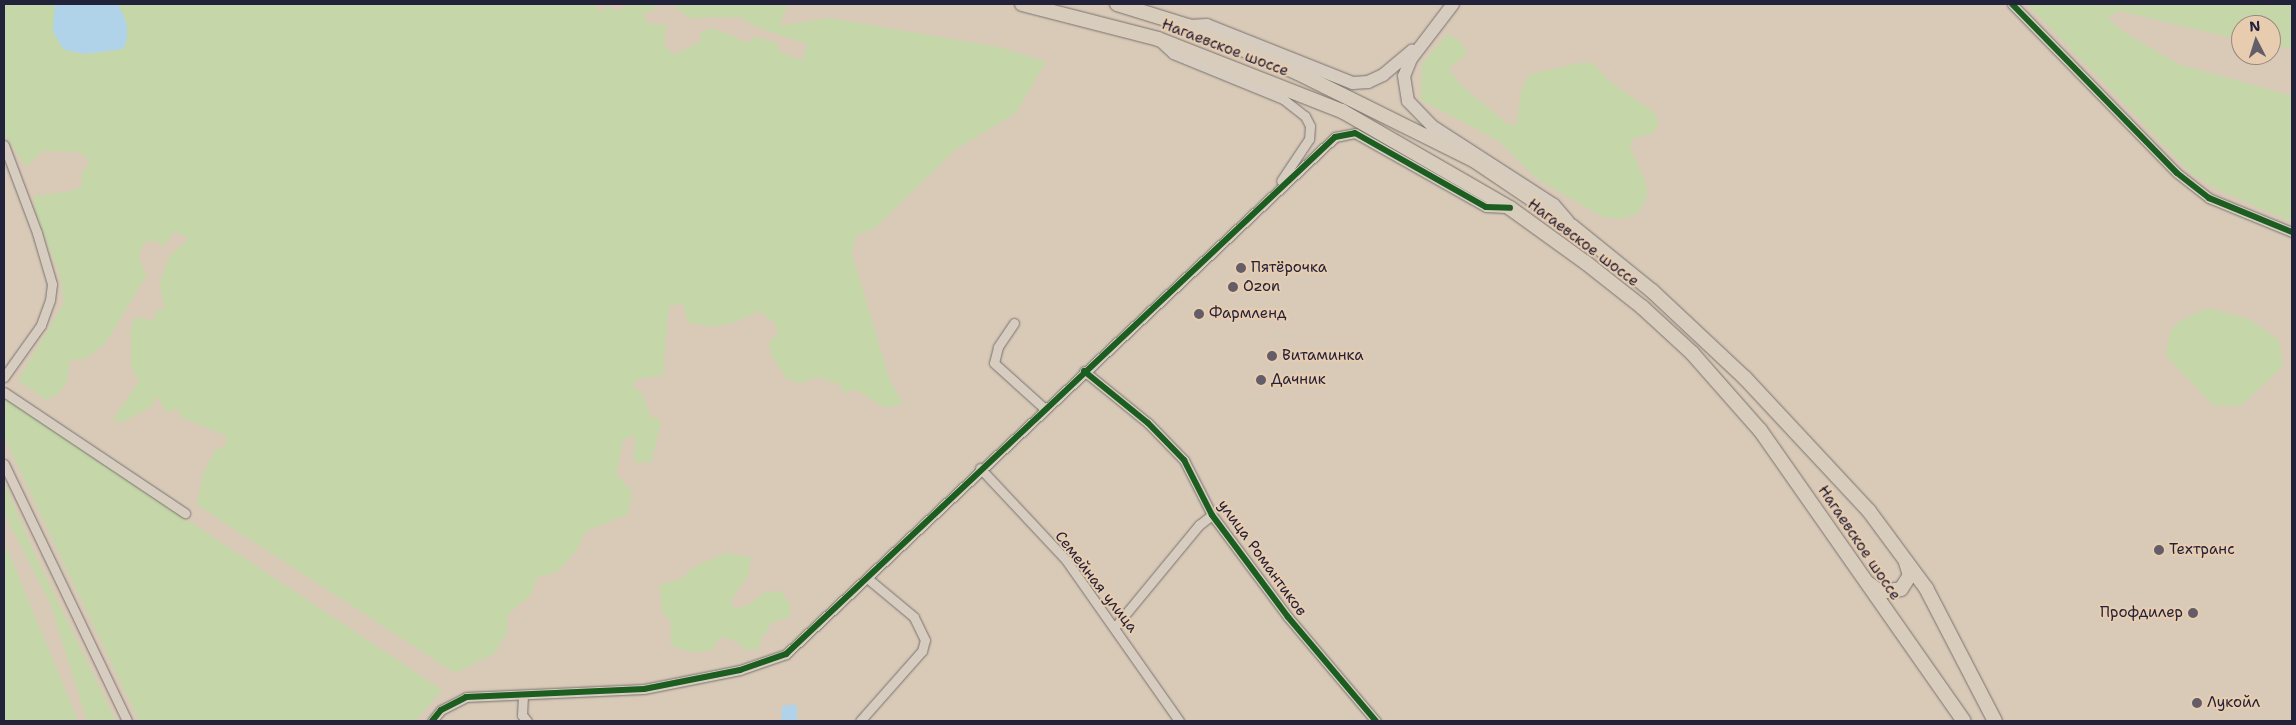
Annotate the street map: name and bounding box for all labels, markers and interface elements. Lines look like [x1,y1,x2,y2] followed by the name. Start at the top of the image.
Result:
[2231,15,2281,65] north arrow
[1159,16,1291,80] street label: Нагаевское шоссе
[2248,17,2261,36] text: N
[1524,195,1642,291] street label: Нагаевское шоссе
[1251,259,1327,277] place label: Пятёрочка
[1235,262,1247,274] marker: Пятёрочка
[1243,278,1280,296] place label: Ozon
[1227,281,1239,293] marker: Ozon
[1209,305,1287,323] place label: Фармленд
[1193,308,1205,320] marker: Фармленд
[1282,347,1364,365] place label: Витаминка
[1266,350,1278,362] marker: Витаминка
[1271,371,1326,389] place label: Дачник
[1255,374,1267,386] marker: Дачник
[1814,482,1904,604] street label: Нагаевское шоссе
[1214,496,1310,620] street label: улица Романтиков
[1051,528,1141,636] street label: Семейная улица
[2169,541,2235,559] place label: Техтранс
[2153,544,2165,556] marker: Техтранс
[2100,604,2183,622] place label: Профдилер
[2187,607,2199,619] marker: Профдилер
[2207,694,2260,712] place label: Лукойл
[2191,697,2203,709] marker: Лукойл

